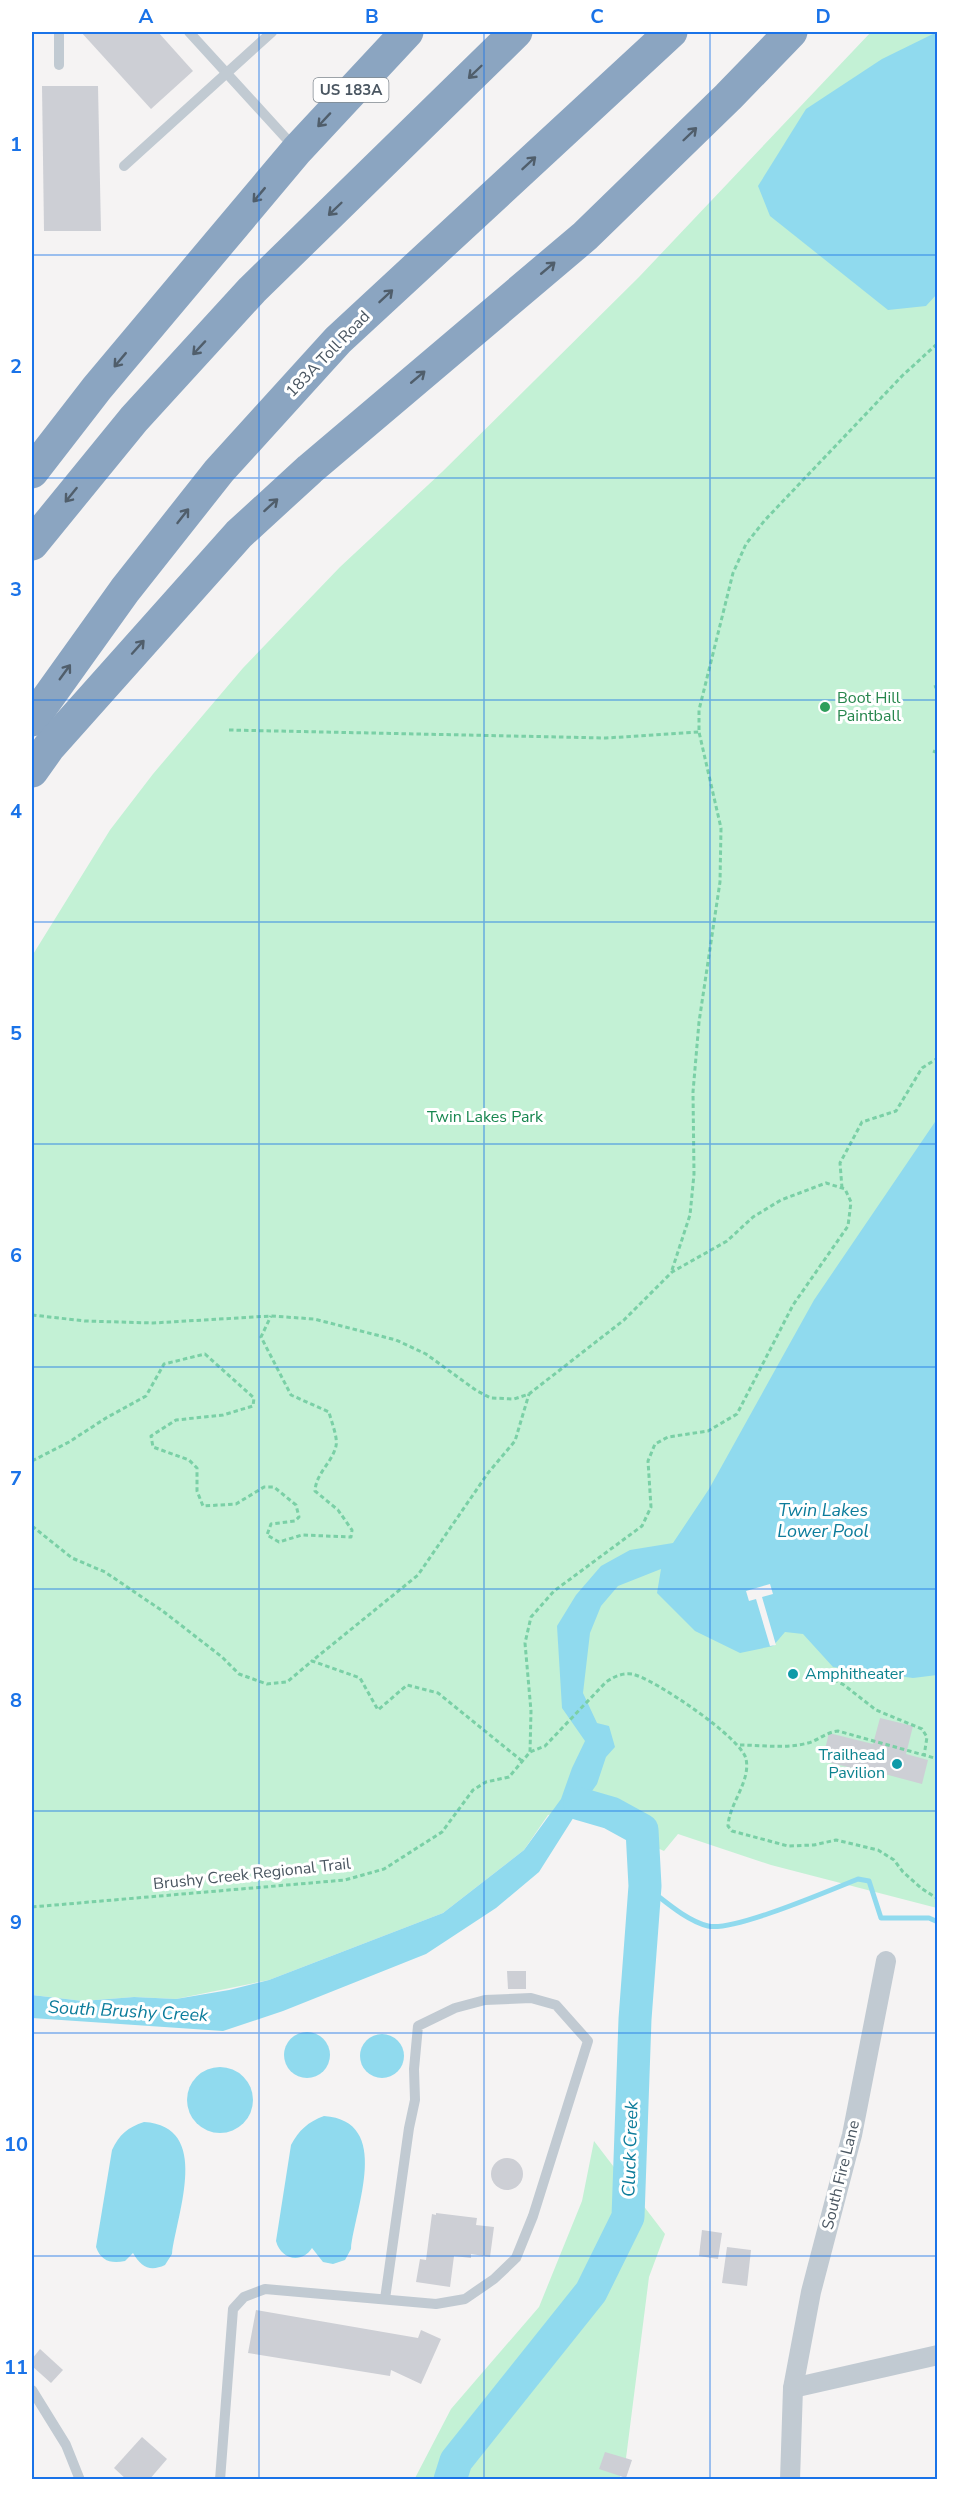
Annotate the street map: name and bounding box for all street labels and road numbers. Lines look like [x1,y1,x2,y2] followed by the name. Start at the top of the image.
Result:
[314,78,388,102] road number: US 183A
[281,306,375,402] street label: 183A Toll Road
[152,1853,352,1895] street label: Brushy Creek Regional Trail
[817,2118,865,2232] street label: South Fire Lane

